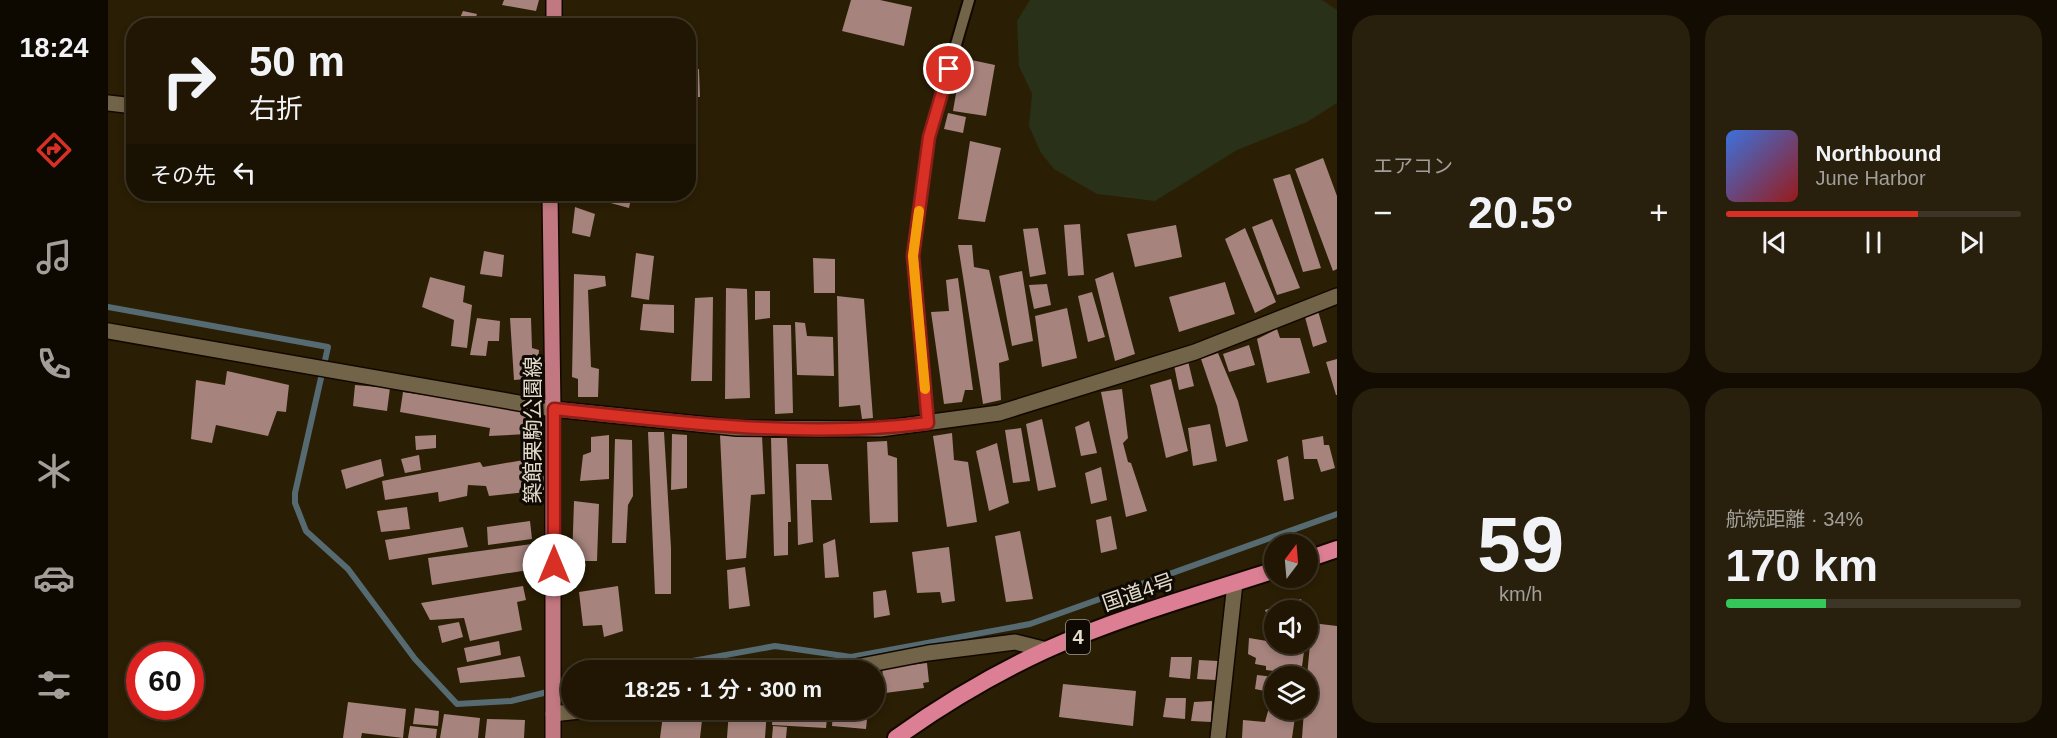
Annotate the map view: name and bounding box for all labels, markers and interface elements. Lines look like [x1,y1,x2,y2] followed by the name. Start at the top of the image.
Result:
[19,33,89,63] text: 18:24
[249,38,345,85] text: 50 m
[150,42,228,120] icon: right
[923,43,974,94] pin
[932,52,965,85] icon: arrive
[249,94,303,124] text: 右折
[33,129,75,171] icon: directions
[1816,141,1941,166] text: Northbound
[1373,155,1453,177] text: エアコン
[228,156,261,189] icon: left
[150,163,216,188] text: その先
[1816,167,1926,189] text: June Harbor
[1468,187,1574,238] text: 20.5°
[1373,194,1392,231] text: −
[1649,194,1669,231] text: +
[1758,226,1791,259] icon: previous
[1857,226,1890,259] icon: pause
[1955,226,1988,259] icon: next
[33,236,75,278] icon: music
[33,343,75,385] icon: phone
[521,357,544,504] street label: 築館栗駒公園線
[33,450,75,492] icon: climate
[1477,500,1564,588] text: 59
[1726,508,1863,530] text: 航続距離 · 34%
[522,533,586,597] position arrow
[1264,534,1318,588] north arrow
[1264,534,1318,720] map controls
[1726,540,1878,591] text: 170 km
[33,557,75,599] icon: car
[1099,569,1177,615] street label: 国道4号
[1499,583,1542,605] text: km/h
[1264,600,1318,654] button: sound
[1066,620,1090,654] road number: 4
[126,642,204,720] speed limit sign: 60
[33,664,75,706] icon: filters
[1264,666,1318,720] button: layers
[624,677,822,702] text: 18:25 · 1 分 · 300 m

